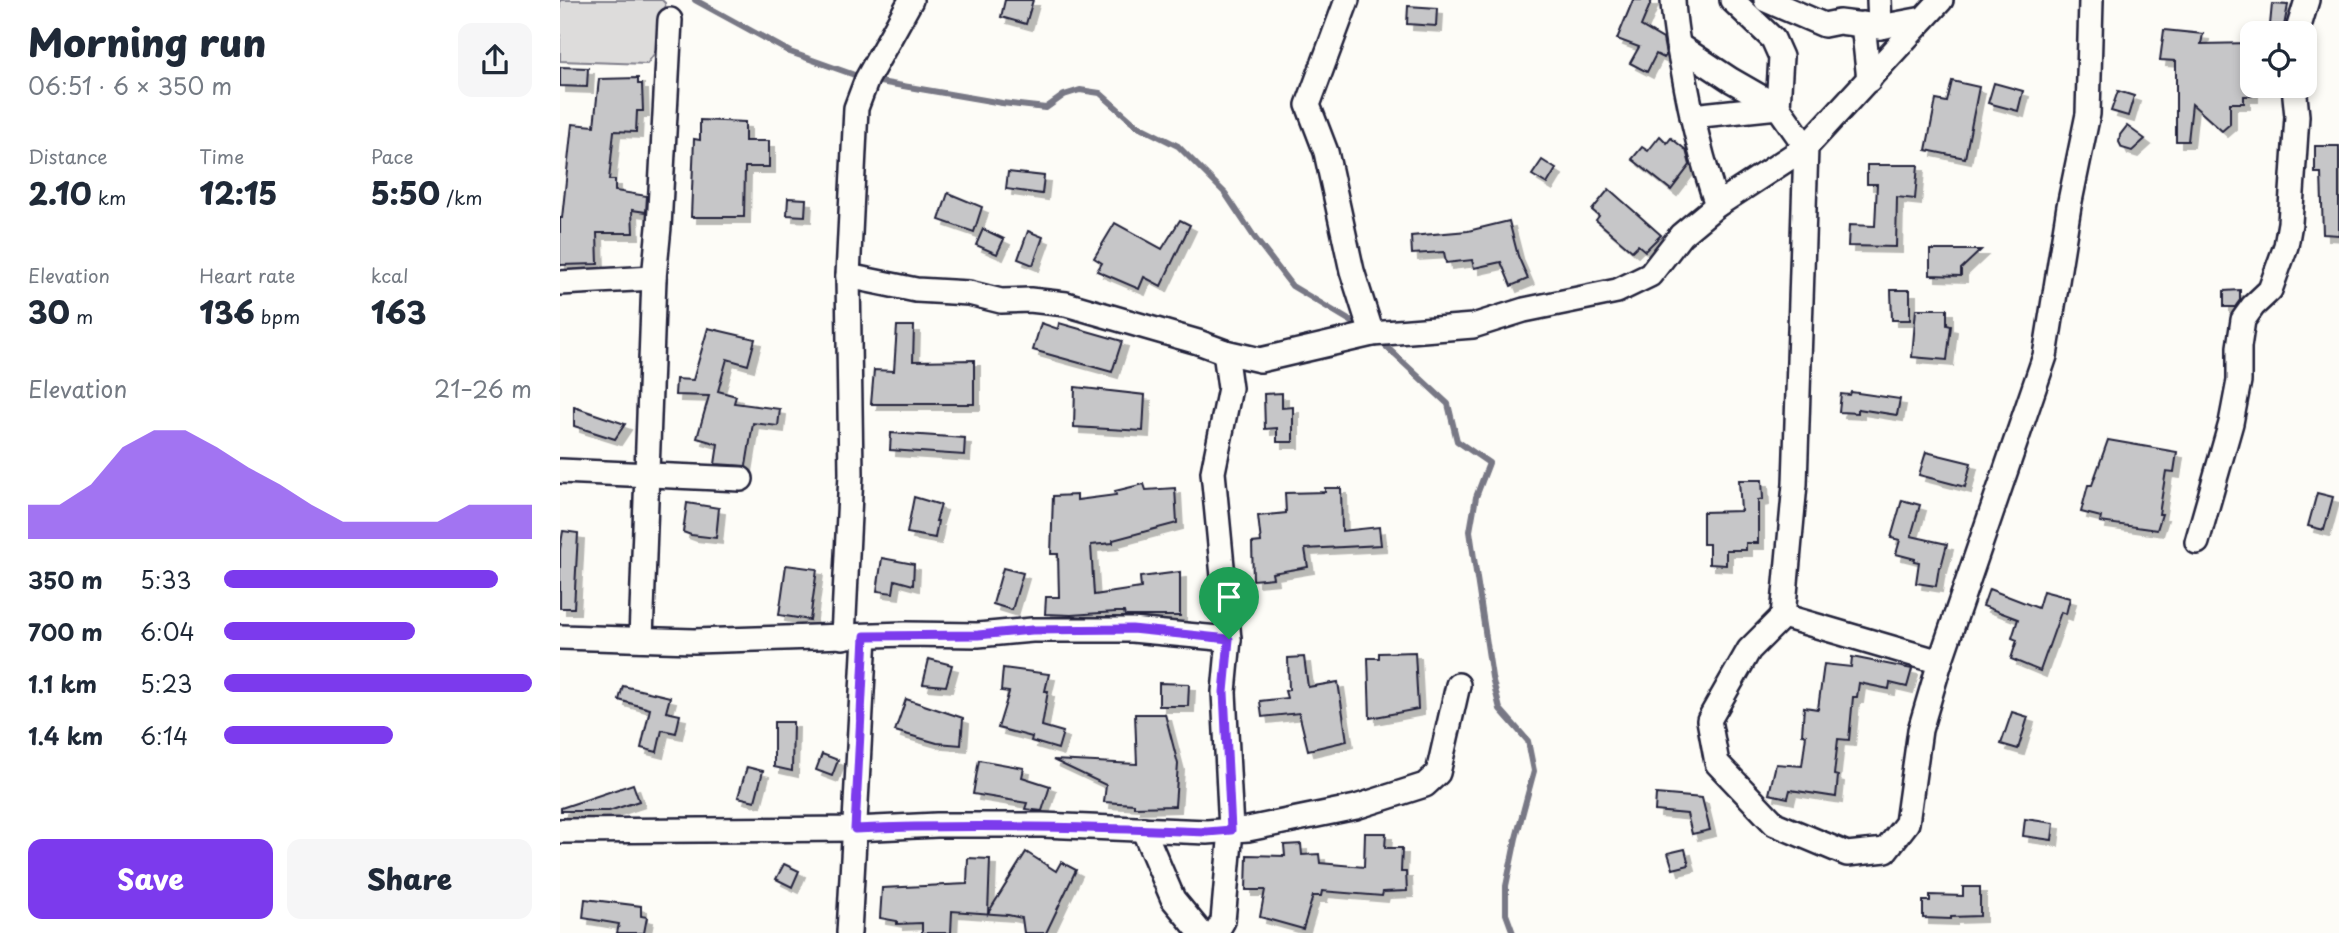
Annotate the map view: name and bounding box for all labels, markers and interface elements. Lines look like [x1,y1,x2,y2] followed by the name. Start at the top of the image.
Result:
[28,13,266,70] text: Morning run
[2240,21,2317,98] map controls
[2240,21,2317,98] button: locate
[458,23,532,97] button: share
[28,68,232,103] text: 06:51 · 6 × 350 m
[28,142,108,170] text: Distance
[199,142,244,170] text: Time
[371,142,414,170] text: Pace
[28,170,91,215] text: 2.10
[199,170,277,215] text: 12:15
[371,170,440,215] text: 5:50
[91,183,126,211] text: km
[440,183,483,211] text: /km
[28,261,110,289] text: Elevation
[199,261,295,289] text: Heart rate
[371,261,409,289] text: kcal
[28,289,70,334] text: 30
[199,289,255,334] text: 136
[371,289,426,334] text: 163
[70,302,93,330] text: m
[255,302,300,330] text: bpm
[28,371,127,406] text: Elevation
[434,371,532,406] text: 21–26 m
[28,562,103,597] text: 350 m
[140,562,192,597] text: 5:33
[1199,567,1259,639] pin
[1210,578,1248,616] icon: arrive
[28,614,103,649] text: 700 m
[140,614,195,649] text: 6:04
[28,666,97,701] text: 1.1 km
[140,666,193,701] text: 5:23
[28,718,103,753] text: 1.4 km
[140,718,188,753] text: 6:14
[28,839,273,919] button: Save
[287,839,532,919] button: Share

